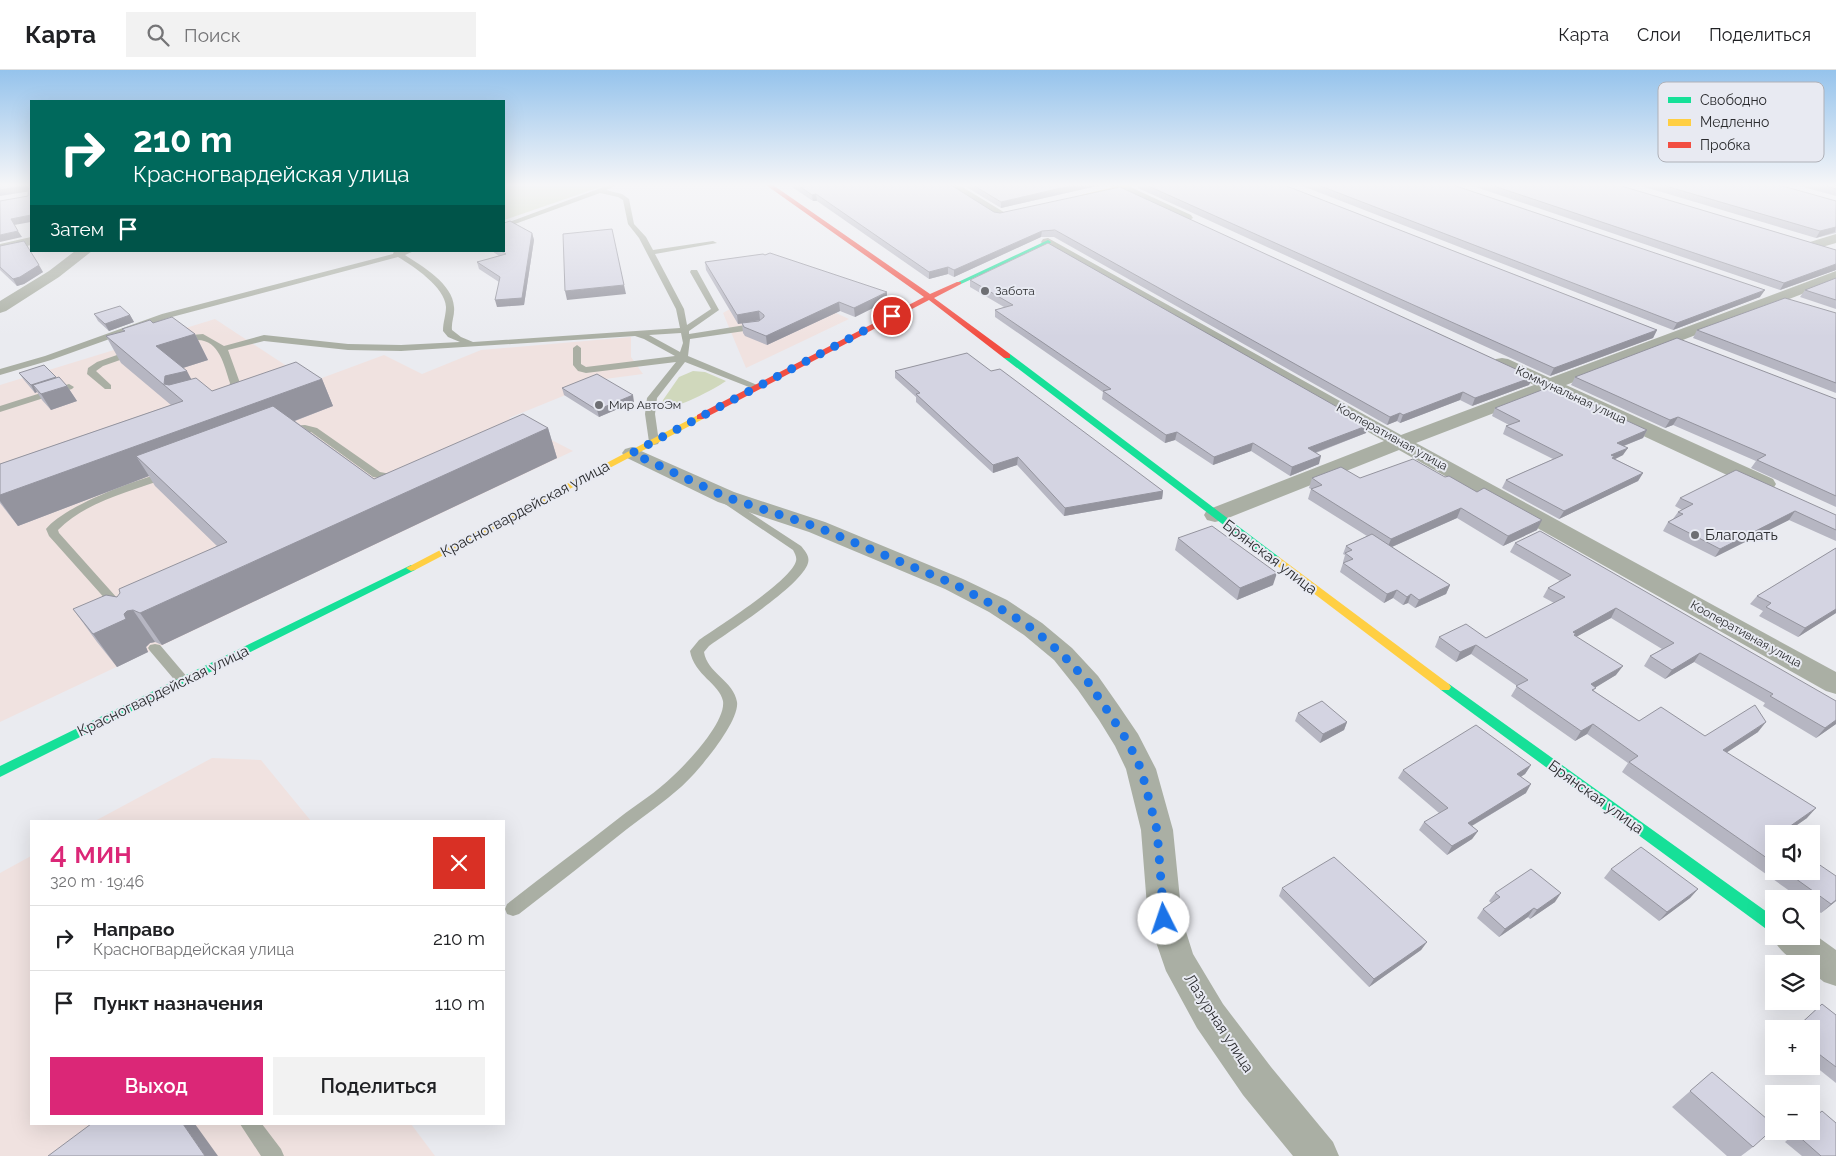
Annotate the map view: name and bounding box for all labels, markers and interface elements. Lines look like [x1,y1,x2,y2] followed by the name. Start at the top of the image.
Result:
[126,12,476,57] search box
[25,20,96,49] text: Карта
[144,21,172,49] icon: search
[184,24,241,46] text: Поиск
[1558,24,1609,45] text: Карта
[1637,24,1681,45] text: Слои
[1709,24,1811,45] text: Поделиться
[1658,82,1824,162] legend
[1700,92,1767,108] text: Свободно
[1700,114,1769,130] text: Медленно
[133,119,233,160] text: 210 m
[50,120,115,185] icon: right
[1700,137,1750,153] text: Пробка
[133,161,410,187] text: Красногвардейская улица
[114,215,142,243] icon: arrive
[50,218,104,240] text: Затем
[995,284,1035,298] place label: Забота
[979,285,991,297] marker: Забота
[871,295,913,337] pin
[878,302,906,330] icon: arrive
[1514,363,1628,427] street label: Коммунальная улица
[609,398,681,412] place label: Мир АвтоЭм
[593,399,605,411] marker: Мир АвтоЭм
[1334,401,1450,473] street label: Кооперативная улица
[438,457,612,561] street label: Красногвардейская улица
[1219,516,1321,598] street label: Брянская улица
[1705,526,1778,544] place label: Благодать
[1689,529,1701,541] marker: Благодать
[1688,598,1804,670] street label: Кооперативная улица
[74,642,252,740] street label: Красногвардейская улица
[1545,756,1647,838] street label: Брянская улица
[1765,825,1820,1140] map controls
[1765,825,1820,880] button: sound
[50,835,132,870] text: 4 мин
[433,837,485,889] button: close
[50,872,144,891] text: 320 m · 19:46
[1765,890,1820,945] button: search
[1137,892,1189,944] position arrow
[93,918,174,940] text: Направо
[50,924,78,952] icon: right
[433,927,485,949] text: 210 m
[93,940,294,959] text: Красногвардейская улица
[1765,955,1820,1010] button: layers
[1180,970,1258,1076] street label: Лазурная улица
[50,989,78,1017] icon: arrive
[93,992,263,1014] text: Пункт назначения
[435,992,485,1014] text: 110 m
[1765,1020,1820,1075] button: +
[50,1057,263,1115] button: Выход
[273,1057,485,1115] button: Поделиться
[1765,1085,1820,1140] button: −

